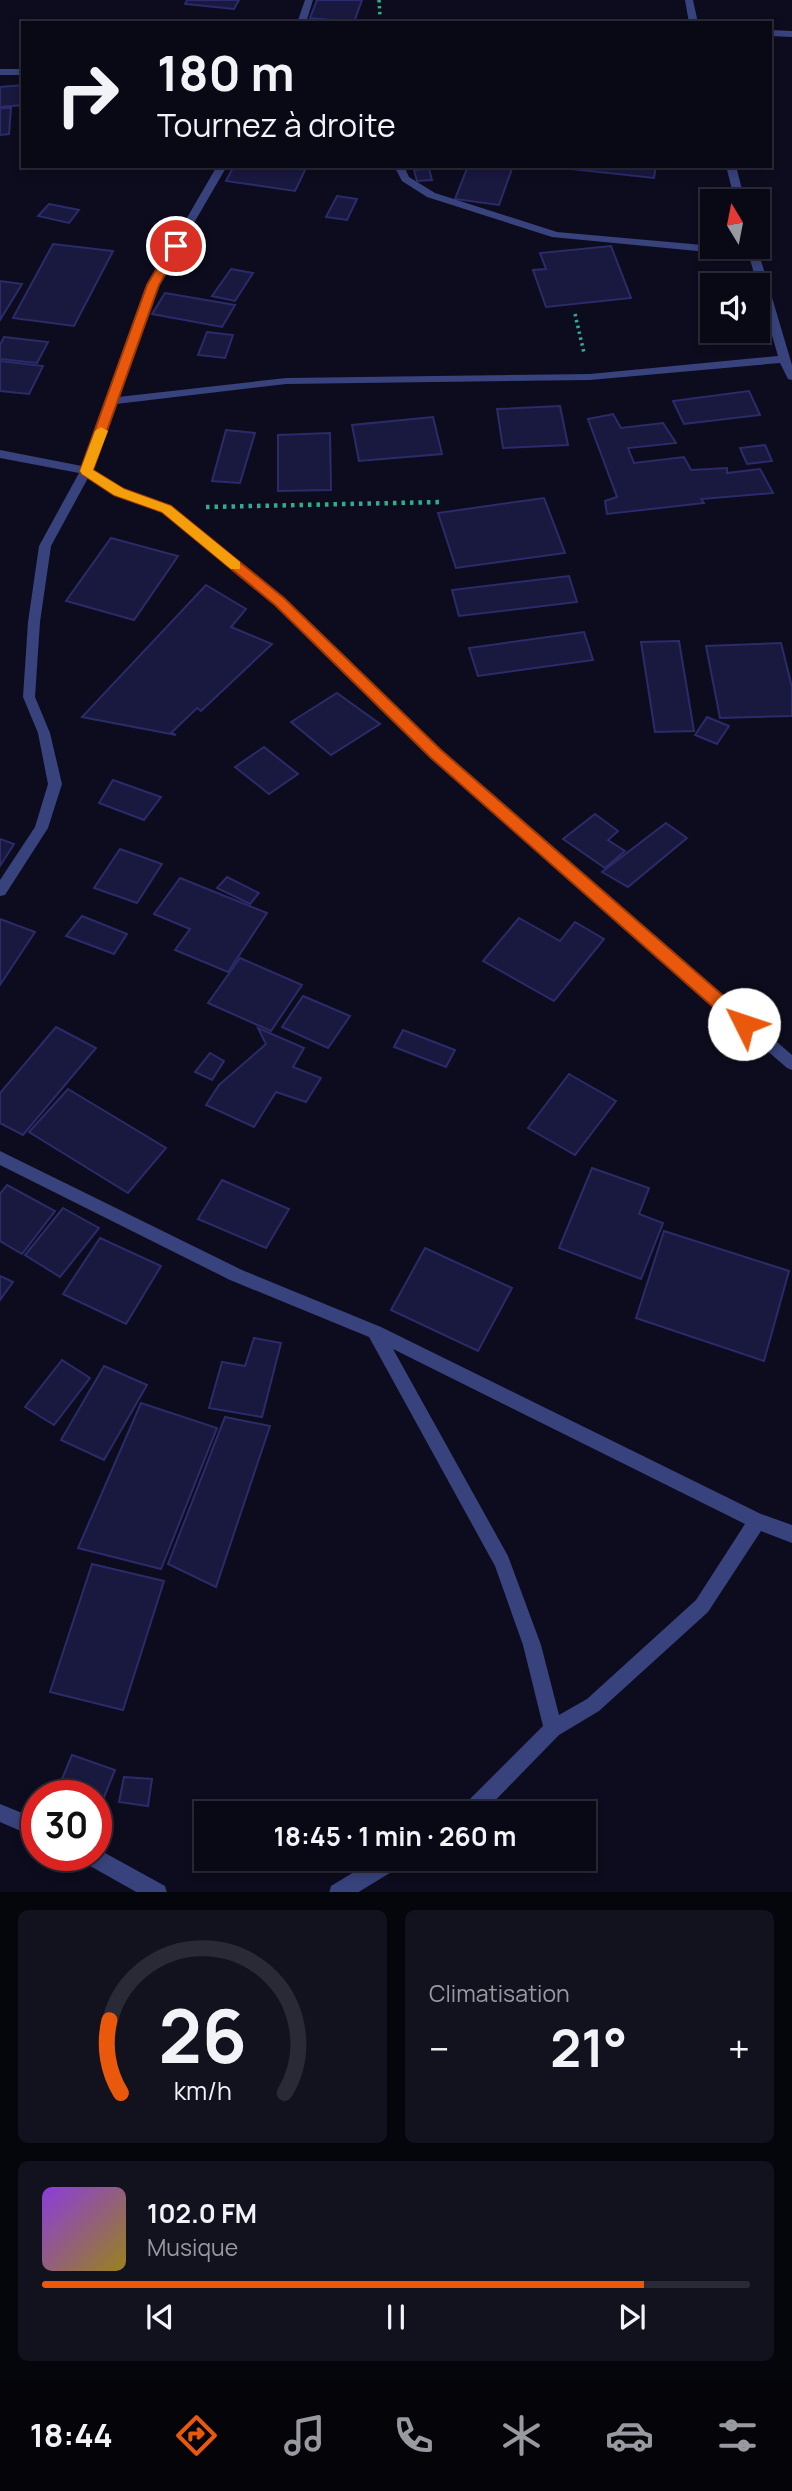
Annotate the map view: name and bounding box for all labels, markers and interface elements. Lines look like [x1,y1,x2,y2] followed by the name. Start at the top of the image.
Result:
[157,39,295,106] text: 180 m
[42,49,133,140] icon: right
[157,103,396,147] text: Tournez à droite
[700,189,770,259] north arrow
[700,189,770,343] map controls
[146,216,206,276] pin
[157,227,195,265] icon: arrive
[700,273,770,343] button: sound
[707,987,781,1061] position arrow
[21,1780,112,1871] speed limit sign: 30
[274,1818,516,1854] text: 18:45 · 1 min · 260 m
[429,1977,570,2009] text: Climatisation
[158,1985,247,2085] text: 26
[550,2012,627,2083] text: 21°
[429,2022,450,2074] text: −
[728,2022,750,2074] text: +
[173,2072,232,2107] text: km/h
[147,2195,257,2231] text: 102.0 FM
[147,2231,238,2263] text: Musique
[141,2298,179,2336] icon: previous
[377,2298,415,2336] icon: pause
[613,2298,651,2336] icon: next
[172,2411,221,2460] icon: directions
[280,2411,329,2460] icon: music
[389,2411,438,2460] icon: phone
[497,2411,546,2460] icon: climate
[605,2411,654,2460] icon: car
[713,2411,762,2460] icon: filters
[30,2413,113,2457] text: 18:44

